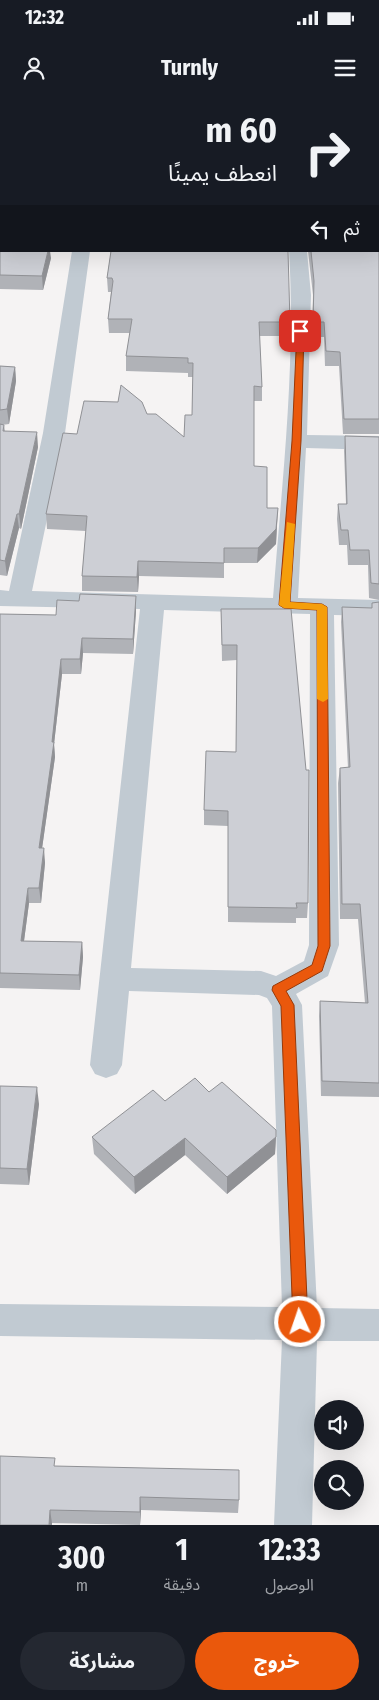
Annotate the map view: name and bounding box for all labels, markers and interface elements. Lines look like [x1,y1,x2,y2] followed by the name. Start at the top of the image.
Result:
[25,6,64,29] text: 12:32
[20,54,48,82] icon: person
[161,54,218,81] text: Turnly
[331,54,359,82] icon: menu
[206,109,277,151] text: 60 m
[295,120,360,185] icon: right
[168,160,277,187] text: انعطف يمينًا
[306,215,334,243] icon: left
[344,217,360,240] text: ثم
[279,310,321,352] pin
[286,317,314,345] icon: arrive
[273,1295,325,1347] position arrow
[314,1400,364,1510] map controls
[314,1400,364,1450] button: sound
[314,1460,364,1510] button: search
[175,1532,188,1568] text: 1
[258,1532,321,1568] text: 12:33
[58,1540,105,1576] text: 300
[164,1575,200,1594] text: دقيقة
[265,1575,314,1594] text: الوصول
[76,1576,88,1595] text: m
[20,1632,185,1690] button: مشاركة
[195,1632,359,1690] button: خروج

